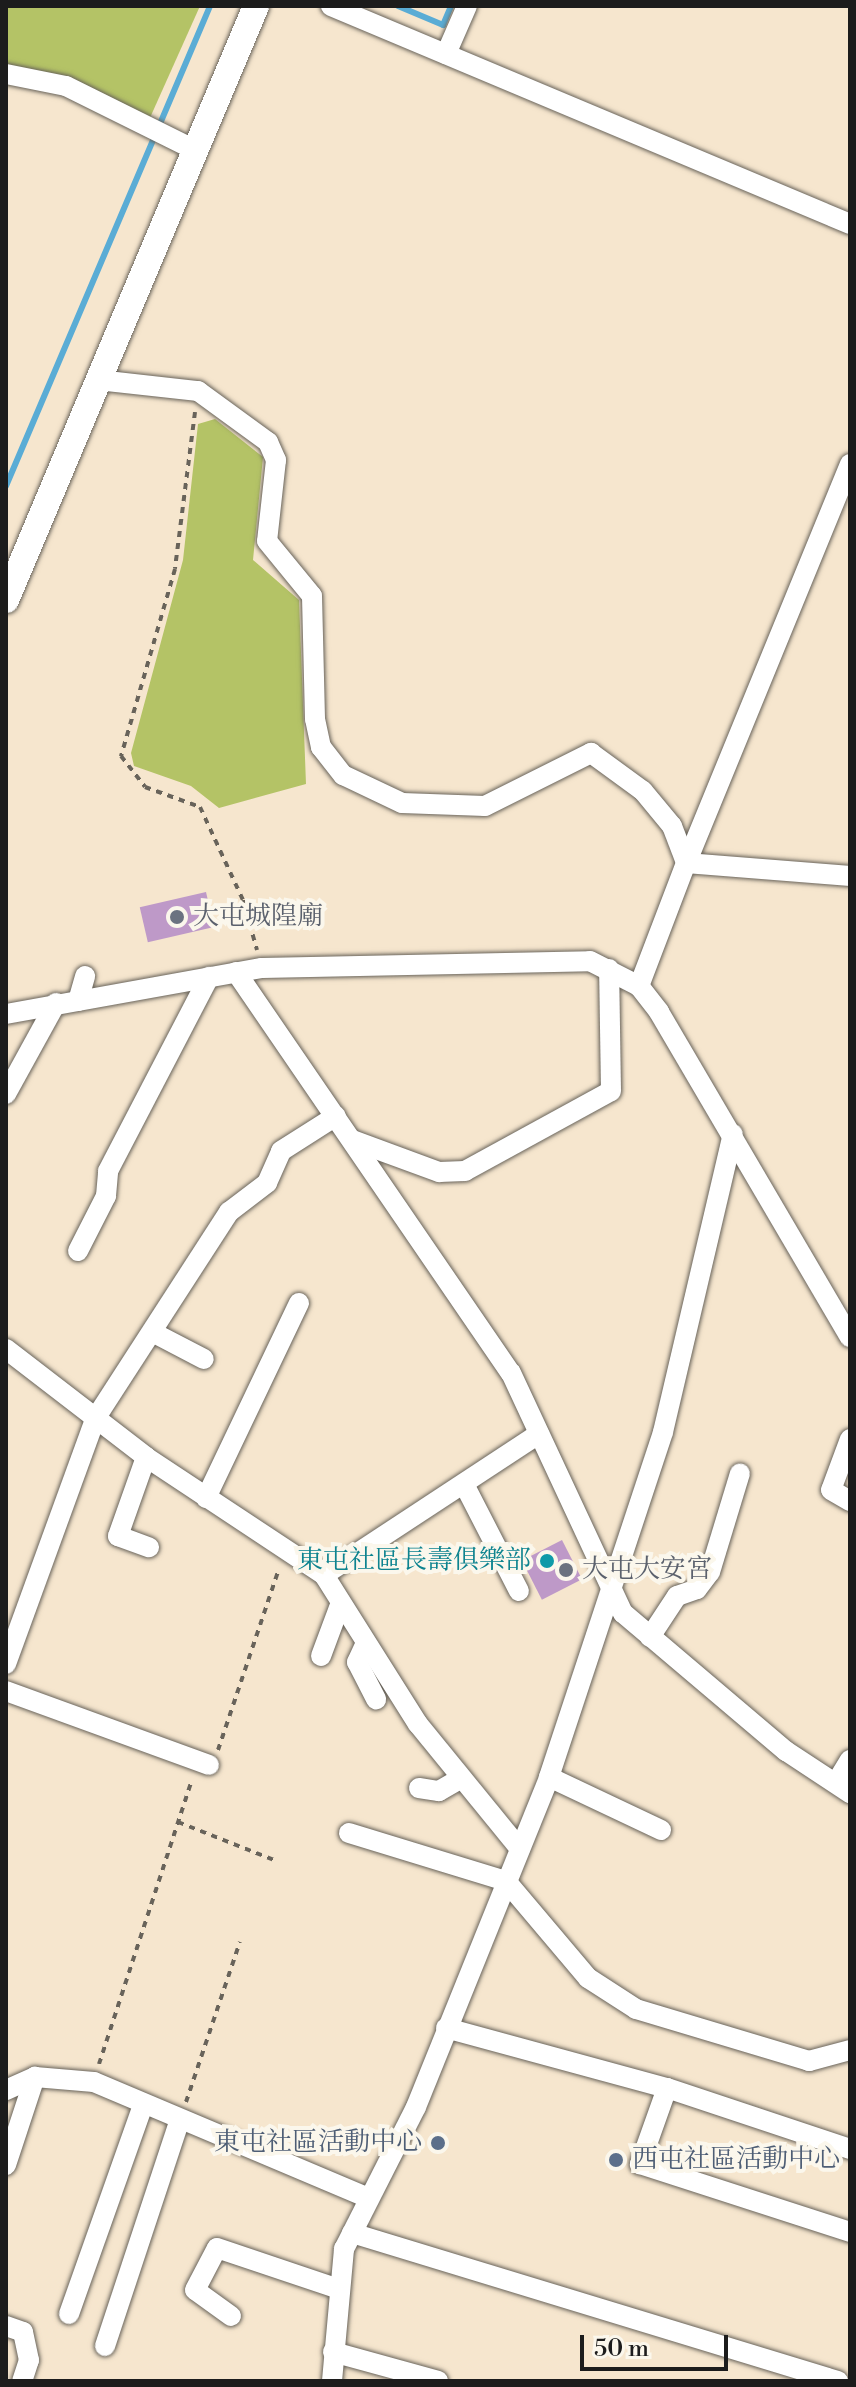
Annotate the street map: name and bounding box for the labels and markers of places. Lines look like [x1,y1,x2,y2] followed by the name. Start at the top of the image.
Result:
[193,901,323,933] place label: 大屯城隍廟
[168,908,186,926] marker: 大屯城隍廟
[297,1545,531,1577] place label: 東屯社區長壽俱樂部
[538,1552,556,1570] marker: 東屯社區長壽俱樂部
[582,1554,712,1586] place label: 大屯大安宮
[557,1561,575,1579] marker: 大屯大安宮
[214,2127,422,2159] place label: 東屯社區活動中心
[429,2134,447,2152] marker: 東屯社區活動中心
[632,2144,840,2176] place label: 西屯社區活動中心
[607,2151,625,2169] marker: 西屯社區活動中心

